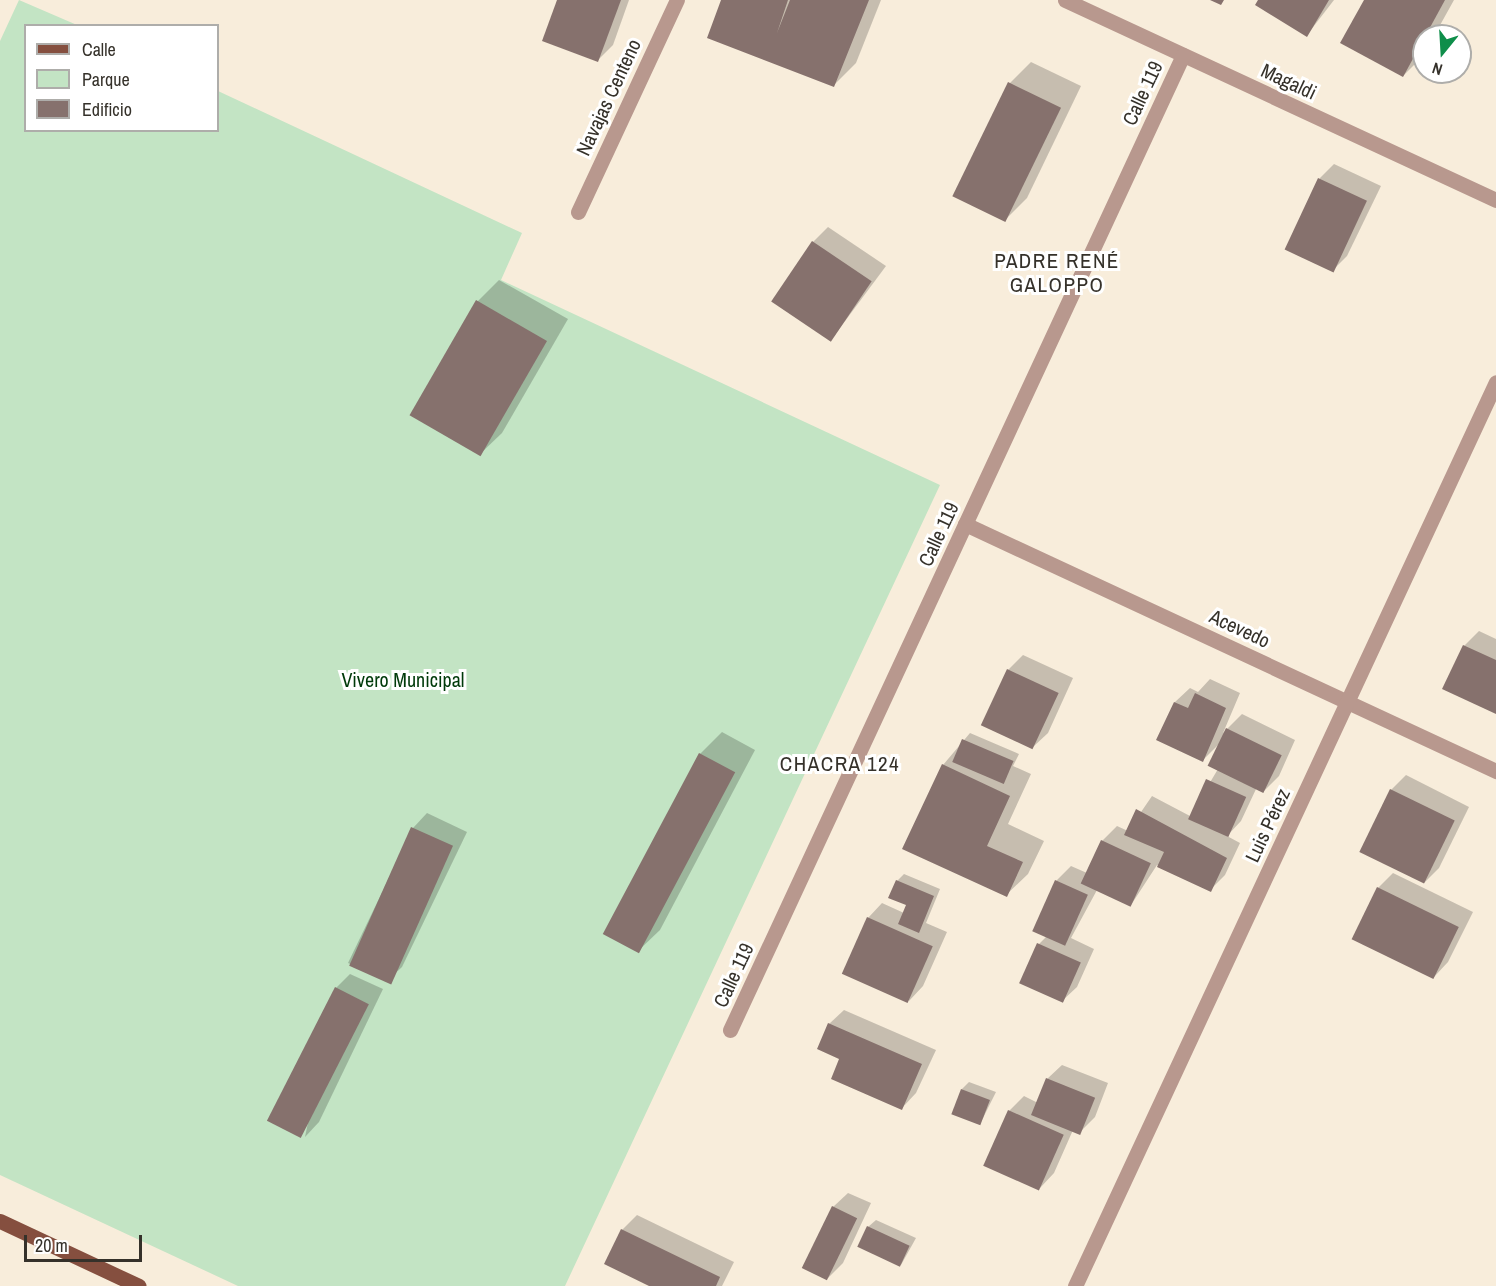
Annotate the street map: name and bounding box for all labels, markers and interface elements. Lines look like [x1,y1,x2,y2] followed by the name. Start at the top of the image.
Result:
[24,24,219,132] legend
[1412,24,1472,84] north arrow
[571,35,645,159] street label: Navajas Centeno
[82,37,116,62] text: Calle
[1117,57,1167,129] street label: Calle 119
[1429,57,1445,81] text: N
[1257,58,1321,104] street label: Magaldi
[82,67,130,92] text: Parque
[82,97,132,122] text: Edificio
[994,248,1120,298] district label: PADRE RENÉ GALOPPO
[913,498,963,570] street label: Calle 119
[1206,604,1274,652] street label: Acevedo
[342,667,464,691] park label: Vivero Municipal
[779,751,901,777] district label: CHACRA 124
[1240,784,1294,866] street label: Luis Pérez
[708,939,758,1011] street label: Calle 119
[27,1223,146,1261] scale bar
[35,1233,68,1258] text: 20 m

